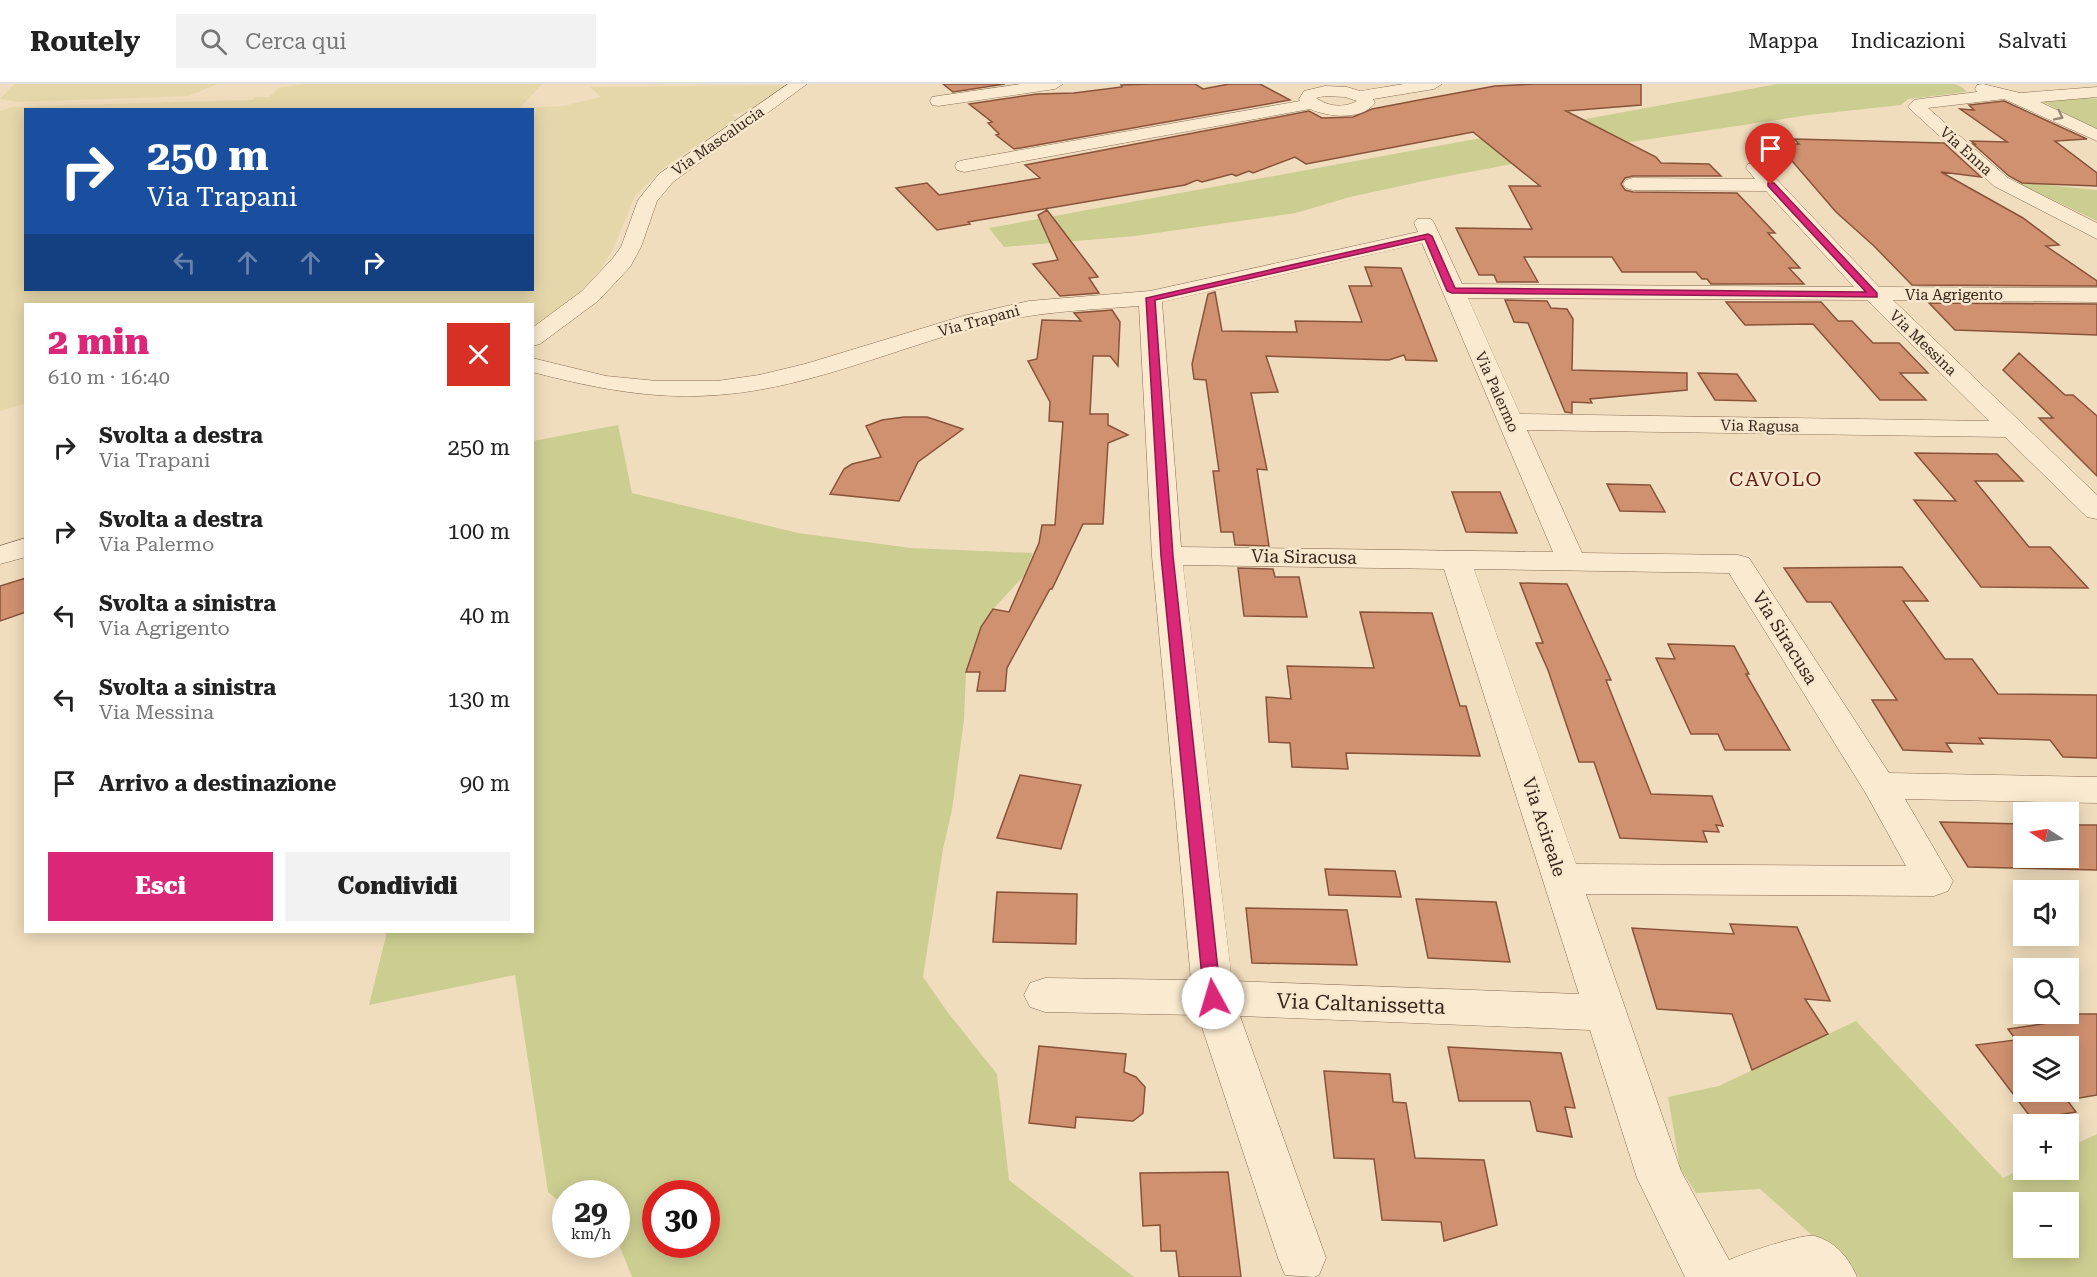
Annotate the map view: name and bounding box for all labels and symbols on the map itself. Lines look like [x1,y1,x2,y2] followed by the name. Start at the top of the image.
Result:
[668,103,768,179] street label: Via Mascalucia
[2052,109,2063,120] one-way arrow
[1745,123,1796,185] pin
[1936,123,1996,179] street label: Via Enna
[1905,286,2003,304] street label: Via Agrigento
[936,301,1022,340] street label: Via Trapani
[1886,307,1960,379] street label: Via Messina
[1471,349,1523,435] street label: Via Palermo
[1721,416,1799,436] street label: Via Ragusa
[1729,467,1823,491] district label: CAVOLO
[1251,545,1357,568] street label: Via Siracusa
[1748,587,1823,688] street label: Via Siracusa
[1519,775,1570,879] street label: Via Acireale
[2013,802,2079,868] north arrow
[1181,966,1245,1030] position arrow
[1276,989,1446,1019] street label: Via Caltanissetta
[642,1180,720,1258] speed limit sign: 30

